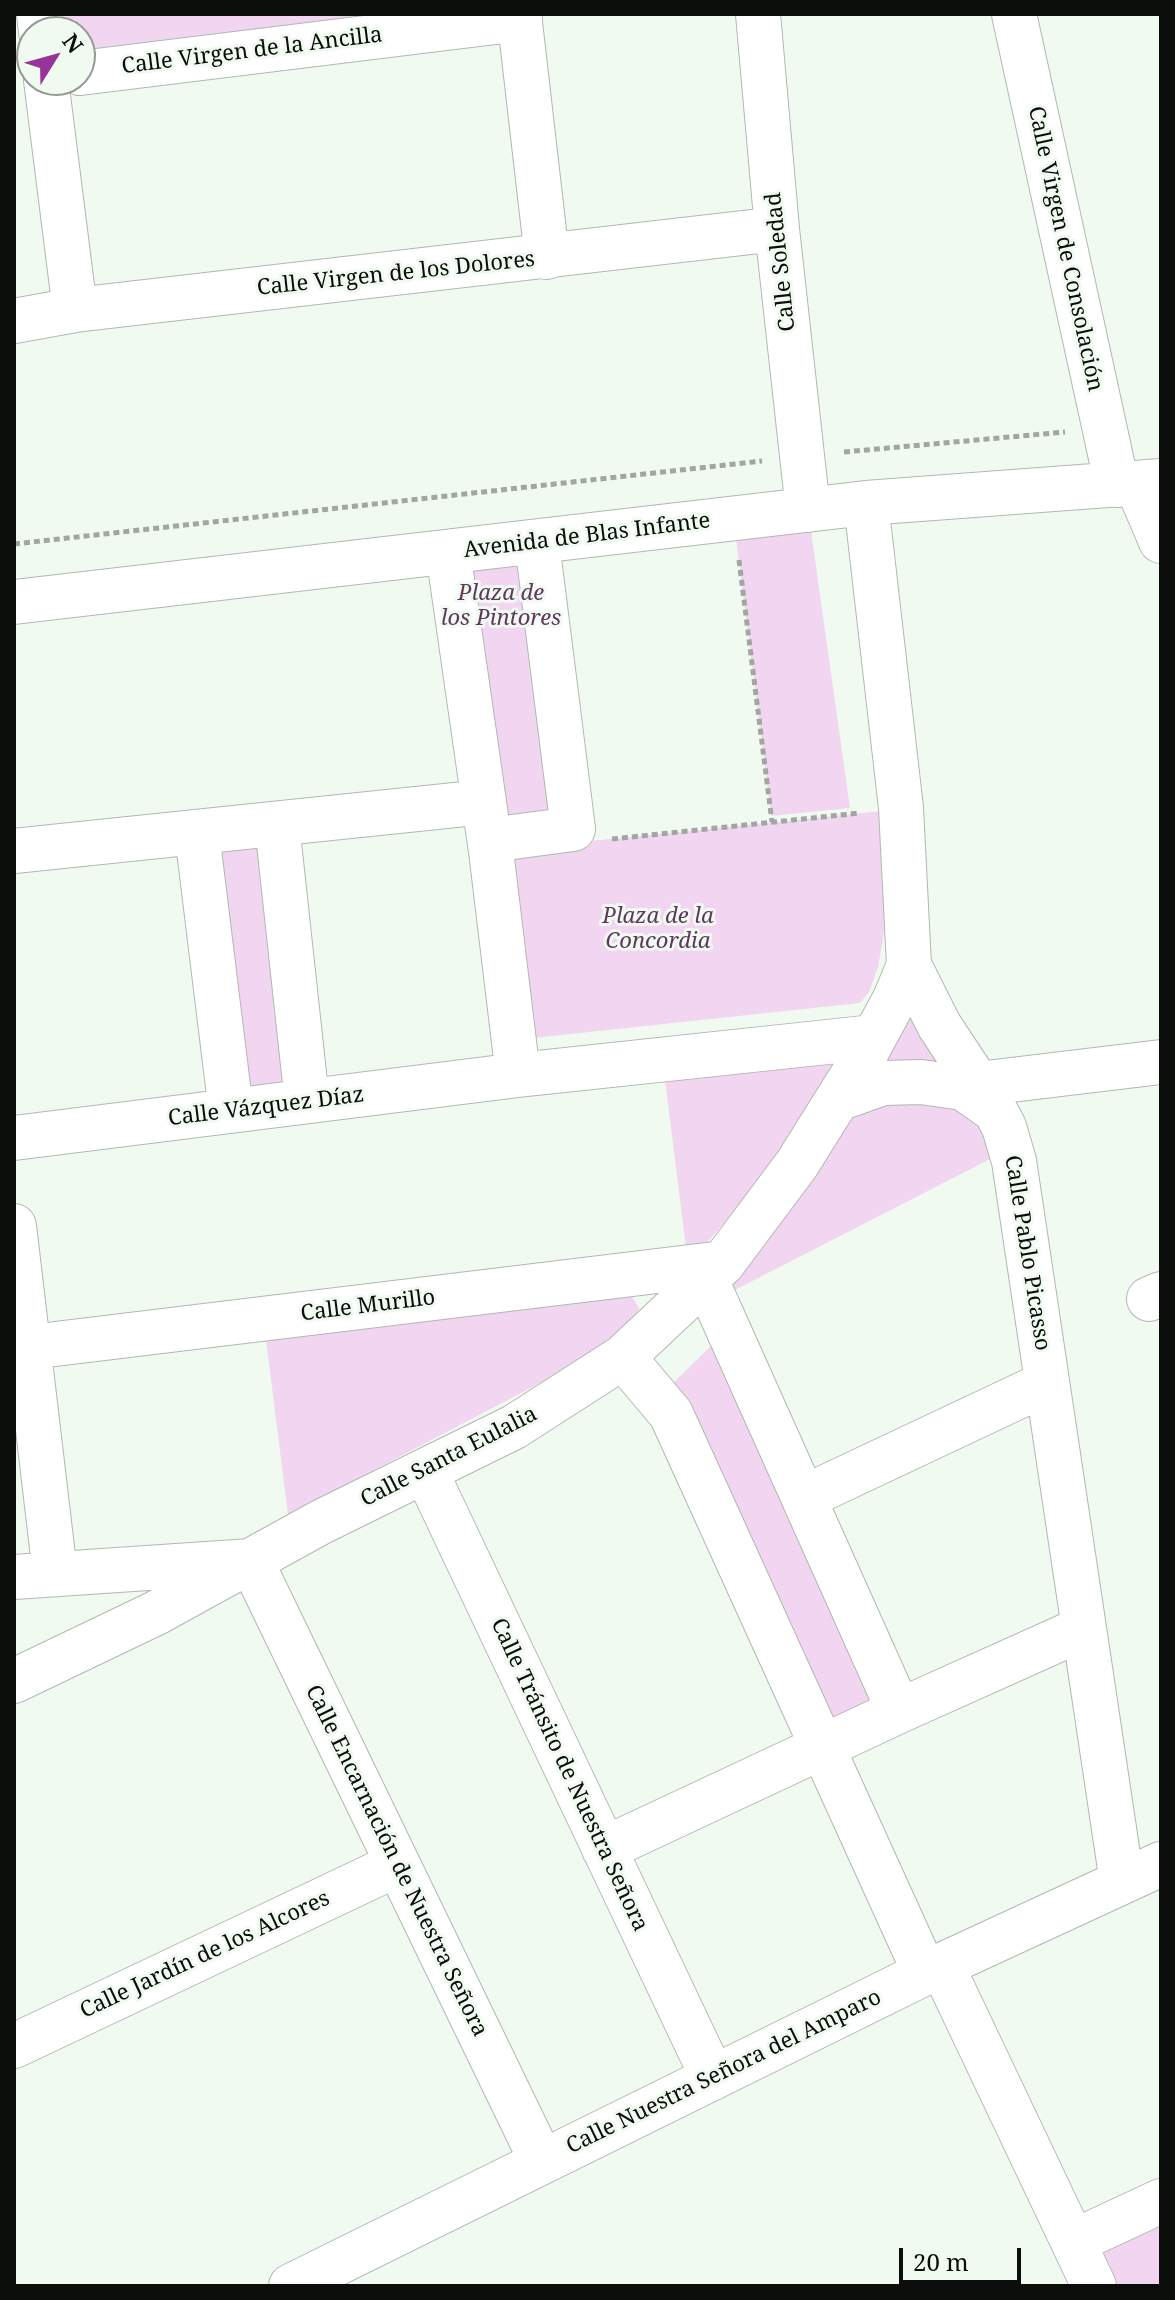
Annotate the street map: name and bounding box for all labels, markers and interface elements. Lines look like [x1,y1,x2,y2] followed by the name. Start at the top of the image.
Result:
[16,16,96,96] north arrow
[120,22,384,80] street label: Calle Virgen de la Ancilla
[56,27,91,59] text: N
[1022,104,1108,394] street label: Calle Virgen de Consolación
[761,191,801,333] street label: Calle Soledad
[256,246,536,302] street label: Calle Virgen de los Dolores
[462,508,712,564] street label: Avenida de Blas Infante
[441,581,561,632] park label: Plaza de los Pintores
[602,904,714,956] park label: Plaza de la Concordia
[167,1082,365,1132] street label: Calle Vázquez Díaz
[999,1153,1055,1353] street label: Calle Pablo Picasso
[299,1285,437,1327] street label: Calle Murillo
[356,1401,542,1513] street label: Calle Santa Eulalia
[485,1614,653,1936] street label: Calle Tránsito de Nuestra Señora
[299,1681,493,2041] street label: Calle Encarnación de Nuestra Señora
[76,1886,334,2024] street label: Calle Jardín de los Alcores
[562,1984,886,2160] street label: Calle Nuestra Señora del Amparo
[903,2232,1025,2282] scale bar
[913,2245,969,2278] text: 20 m

